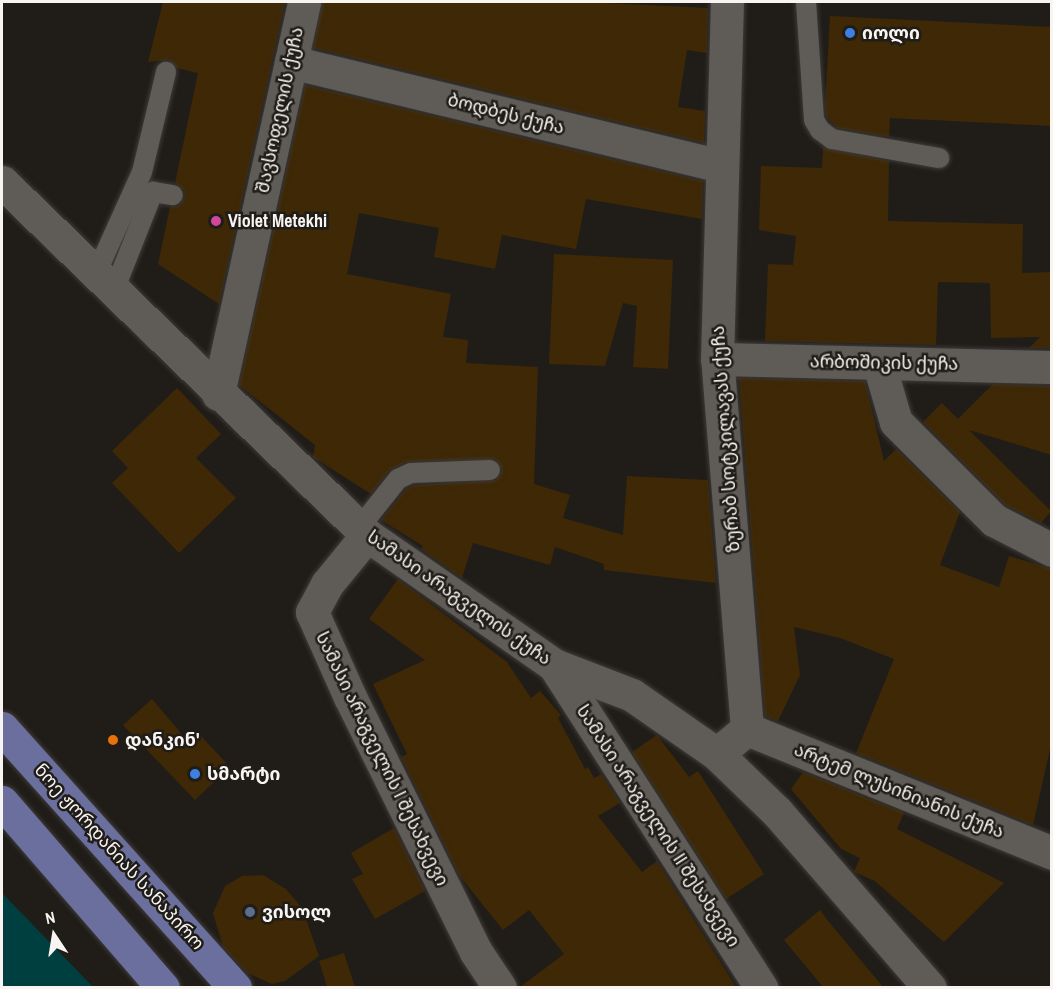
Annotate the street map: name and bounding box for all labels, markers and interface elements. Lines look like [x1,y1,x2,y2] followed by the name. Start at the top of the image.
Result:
[862,22,920,44] place label: იოლი
[252,25,308,195] street label: შავსოფელის ქუჩა
[843,26,857,40] marker: იოლი
[445,89,567,139] street label: ბოდბეს ქუჩა
[228,210,327,232] place label: Violet Metekhi
[209,214,223,228] marker: Violet Metekhi
[707,325,745,553] street label: ზურაბ სოტკილავას ქუჩა
[810,351,958,375] street label: არბოშიკის ქუჩა
[363,526,555,670] street label: სამასი არაგველის ქუჩა
[311,628,453,890] street label: სამასი არაგველის I შესახვევი
[572,701,744,951] street label: სამასი არაგველის II შესახვევი
[125,729,199,751] place label: დანკინ'
[106,733,120,747] marker: დანკინ'
[791,739,1007,843] street label: არტემ ლუსინიანის ქუჩა
[30,760,208,954] street label: ნოე ჟორდანიას სანაპირო
[207,763,280,785] place label: სმარტი
[188,767,202,781] marker: სმარტი
[262,901,331,923] place label: ვისოლ
[24,905,84,965] north arrow
[243,905,257,919] marker: ვისოლ
[43,906,57,929] text: N

